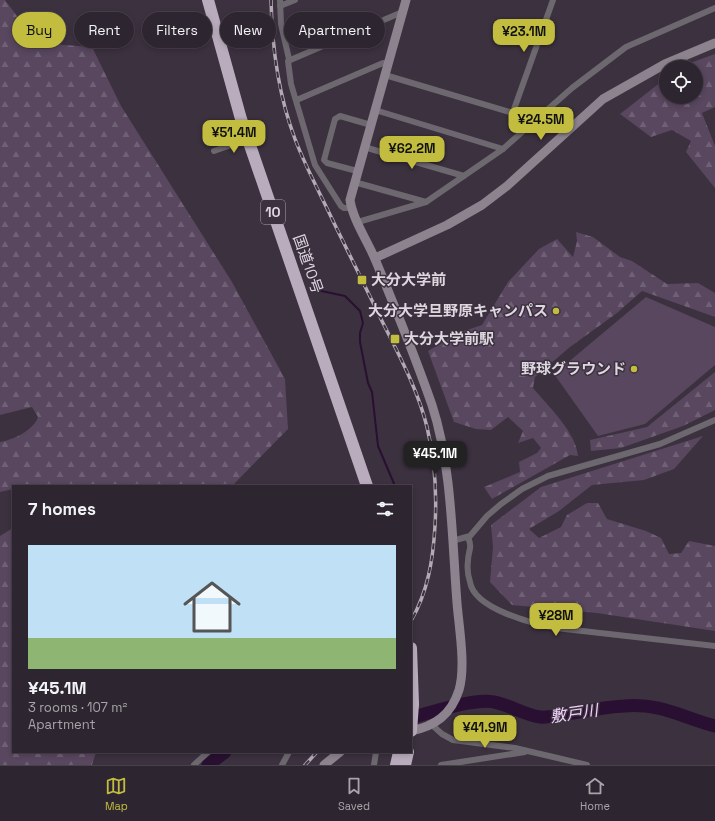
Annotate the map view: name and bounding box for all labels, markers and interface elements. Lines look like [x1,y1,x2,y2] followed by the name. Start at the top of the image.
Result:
[12,12,66,48] chip: Buy
[74,12,134,48] chip: Rent
[142,12,212,48] chip: Filters
[220,12,276,48] chip: New
[284,12,385,48] chip: Apartment
[491,19,557,53] pin: ¥23.1M
[502,23,546,40] text: ¥23.1M
[659,60,703,104] map controls
[659,60,703,104] button: locate
[508,107,574,141] pin: ¥24.5M
[518,111,564,128] text: ¥24.5M
[201,120,267,154] pin: ¥51.4M
[211,124,257,141] text: ¥51.4M
[379,136,445,170] pin: ¥62.2M
[389,140,435,157] text: ¥62.2M
[261,200,285,224] road number: 10
[290,232,327,296] street label: 国道10号
[371,270,446,289] place label: 大分大学前
[356,274,368,286] marker: 大分大学前
[368,301,548,320] place label: 大分大学旦野原キャンパス
[551,306,561,316] marker: 大分大学旦野原キャンパス
[404,329,494,348] place label: 大分大学前駅
[389,333,401,345] marker: 大分大学前駅
[521,359,626,378] place label: 野球グラウンド
[629,364,639,374] marker: 野球グラウンド
[402,441,468,475] pin: ¥45.1M
[413,445,457,462] text: ¥45.1M
[28,498,96,520] text: 7 homes
[374,498,396,520] icon: filters
[176,571,248,643] icon: home
[532,603,580,637] pin: ¥28M
[538,607,574,624] text: ¥28M
[28,677,86,699] text: ¥45.1M
[28,699,127,716] text: 3 rooms · 107 m²
[549,699,601,727] water label: 敷戸川
[452,715,518,749] pin: ¥41.9M
[28,716,96,733] text: Apartment
[462,719,508,736] text: ¥41.9M
[105,775,128,813] tab: Map
[338,775,370,813] tab: Saved
[580,775,610,813] tab: Home

